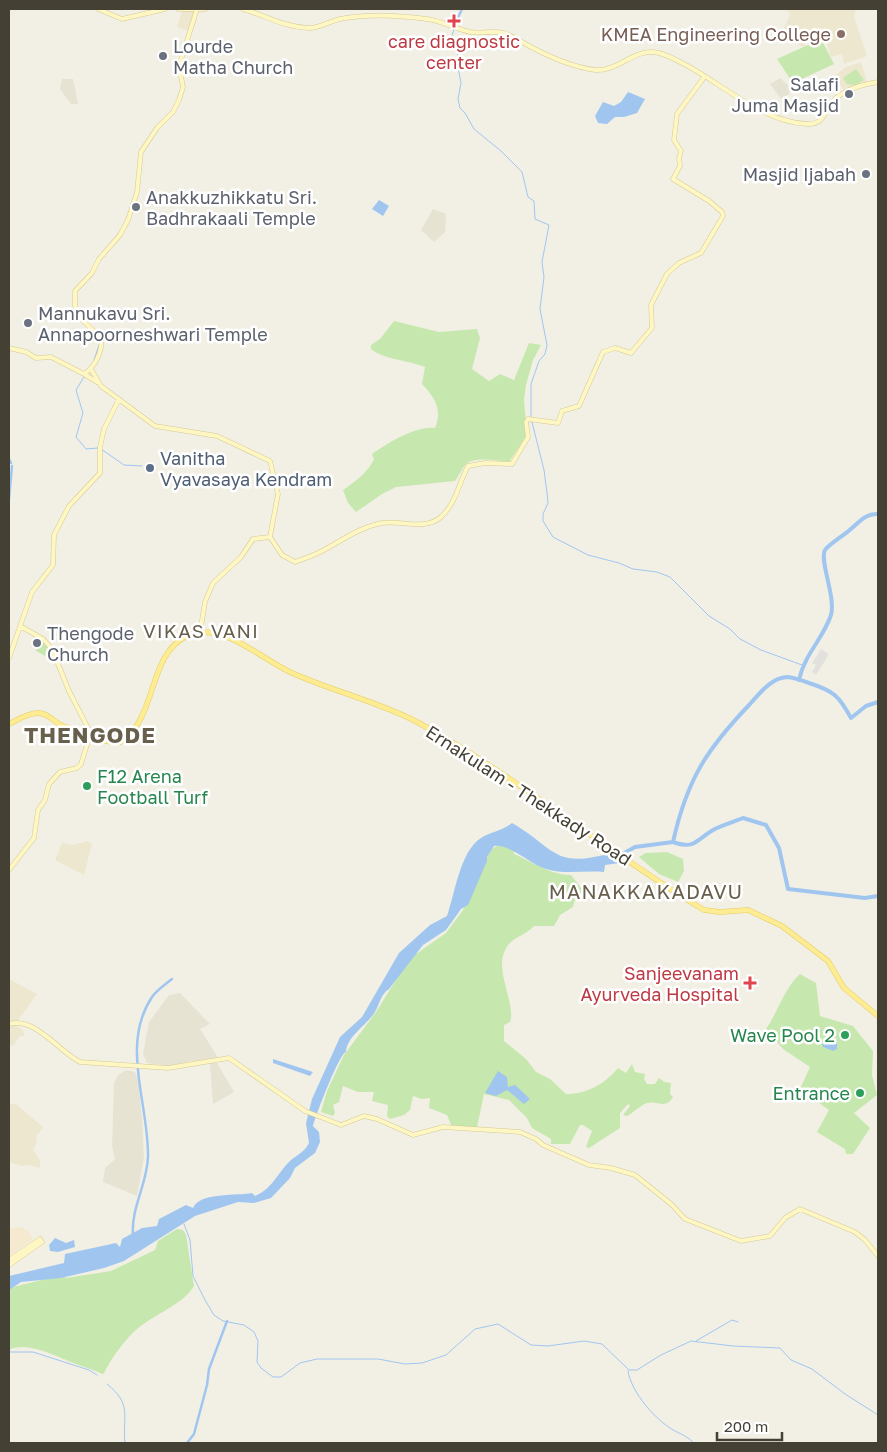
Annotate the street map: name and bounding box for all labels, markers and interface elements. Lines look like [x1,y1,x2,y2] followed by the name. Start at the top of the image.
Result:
[447,14,461,28] marker: care diagnostic center
[601,23,831,45] place label: KMEA Engineering College
[835,28,847,40] marker: KMEA Engineering College
[388,30,520,73] place label: care diagnostic center
[173,35,293,78] place label: Lourde Matha Church
[157,50,169,62] marker: Lourde Matha Church
[732,73,839,116] place label: Salafi Juma Masjid
[843,88,855,100] marker: Salafi Juma Masjid
[743,163,856,185] place label: Masjid Ijabah
[860,168,872,180] marker: Masjid Ijabah
[146,186,317,229] place label: Anakkuzhikkatu Sri. Badhrakaali Temple
[130,201,142,213] marker: Anakkuzhikkatu Sri. Badhrakaali Temple
[38,302,268,345] place label: Mannukavu Sri. Annapoorneshwari Temple
[22,317,34,329] marker: Mannukavu Sri. Annapoorneshwari Temple
[160,447,332,490] place label: Vanitha Vyavasaya Kendram
[144,462,156,474] marker: Vanitha Vyavasaya Kendram
[143,619,259,642] district label: VIKAS VANI
[47,622,134,665] place label: Thengode Church
[31,637,43,649] marker: Thengode Church
[422,720,636,870] street label: Ernakulam - Thekkady Road
[24,721,156,748] district label: THENGODE
[97,765,208,808] place label: F12 Arena Football Turf
[81,780,93,792] marker: F12 Arena Football Turf
[549,879,743,903] district label: MANAKKAKADAVU
[581,962,739,1005] place label: Sanjeevanam Ayurveda Hospital
[743,976,757,990] marker: Sanjeevanam Ayurveda Hospital
[730,1024,835,1046] place label: Wave Pool 2
[839,1029,851,1041] marker: Wave Pool 2
[773,1082,850,1104] place label: Entrance
[854,1087,866,1099] marker: Entrance
[717,1410,782,1442] scale bar
[724,1417,768,1435] text: 200 m

